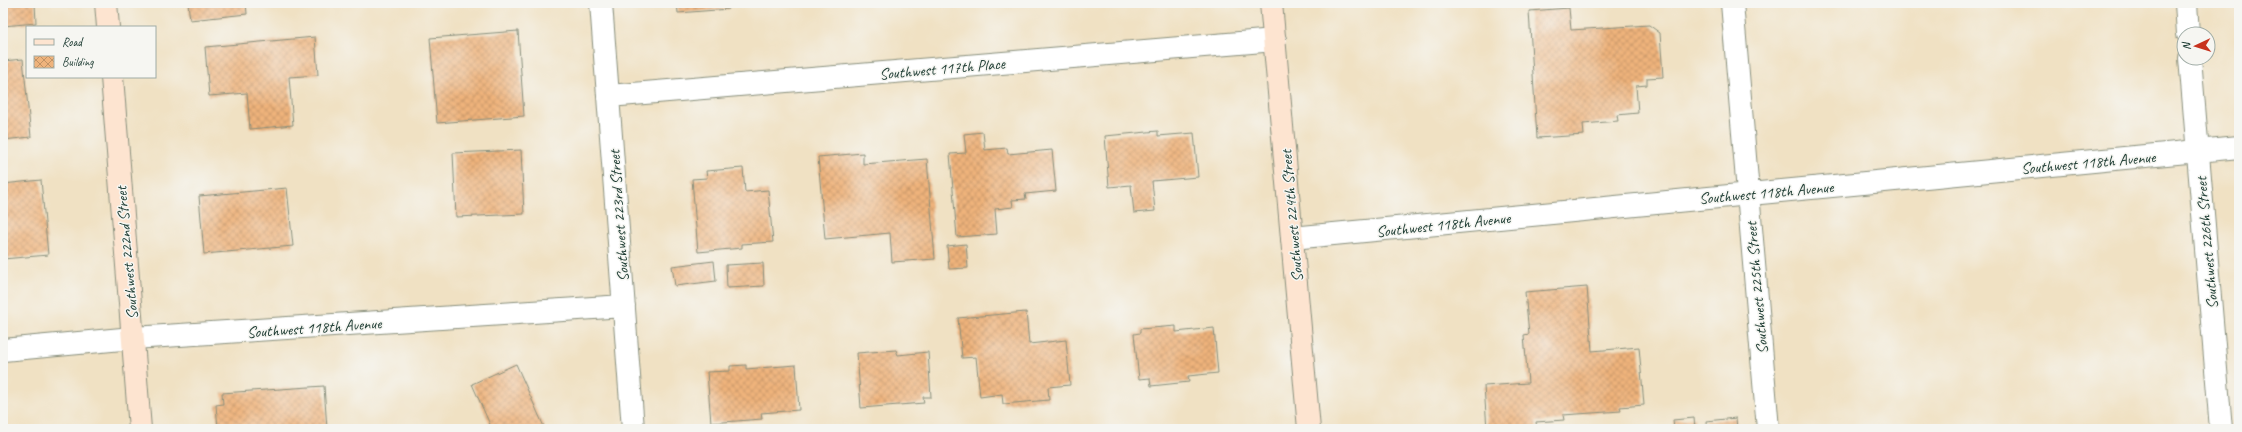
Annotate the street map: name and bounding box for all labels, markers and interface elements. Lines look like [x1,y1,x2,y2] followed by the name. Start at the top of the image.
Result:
[26,26,156,78] legend
[2176,26,2216,66] north arrow
[62,34,84,50] text: Road
[2179,41,2193,51] text: N
[879,53,1007,84] street label: Southwest 117th Place
[62,54,94,70] text: Building
[1276,147,1308,283] street label: Southwest 224th Street
[2020,147,2158,179] street label: Southwest 118th Avenue
[604,148,634,282] street label: Southwest 223rd Street
[2191,174,2223,310] street label: Southwest 226th Street
[1698,177,1836,209] street label: Southwest 118th Avenue
[111,184,143,320] street label: Southwest 222nd Street
[1375,208,1513,242] street label: Southwest 118th Avenue
[1741,219,1773,355] street label: Southwest 225th Street
[246,313,384,343] street label: Southwest 118th Avenue

